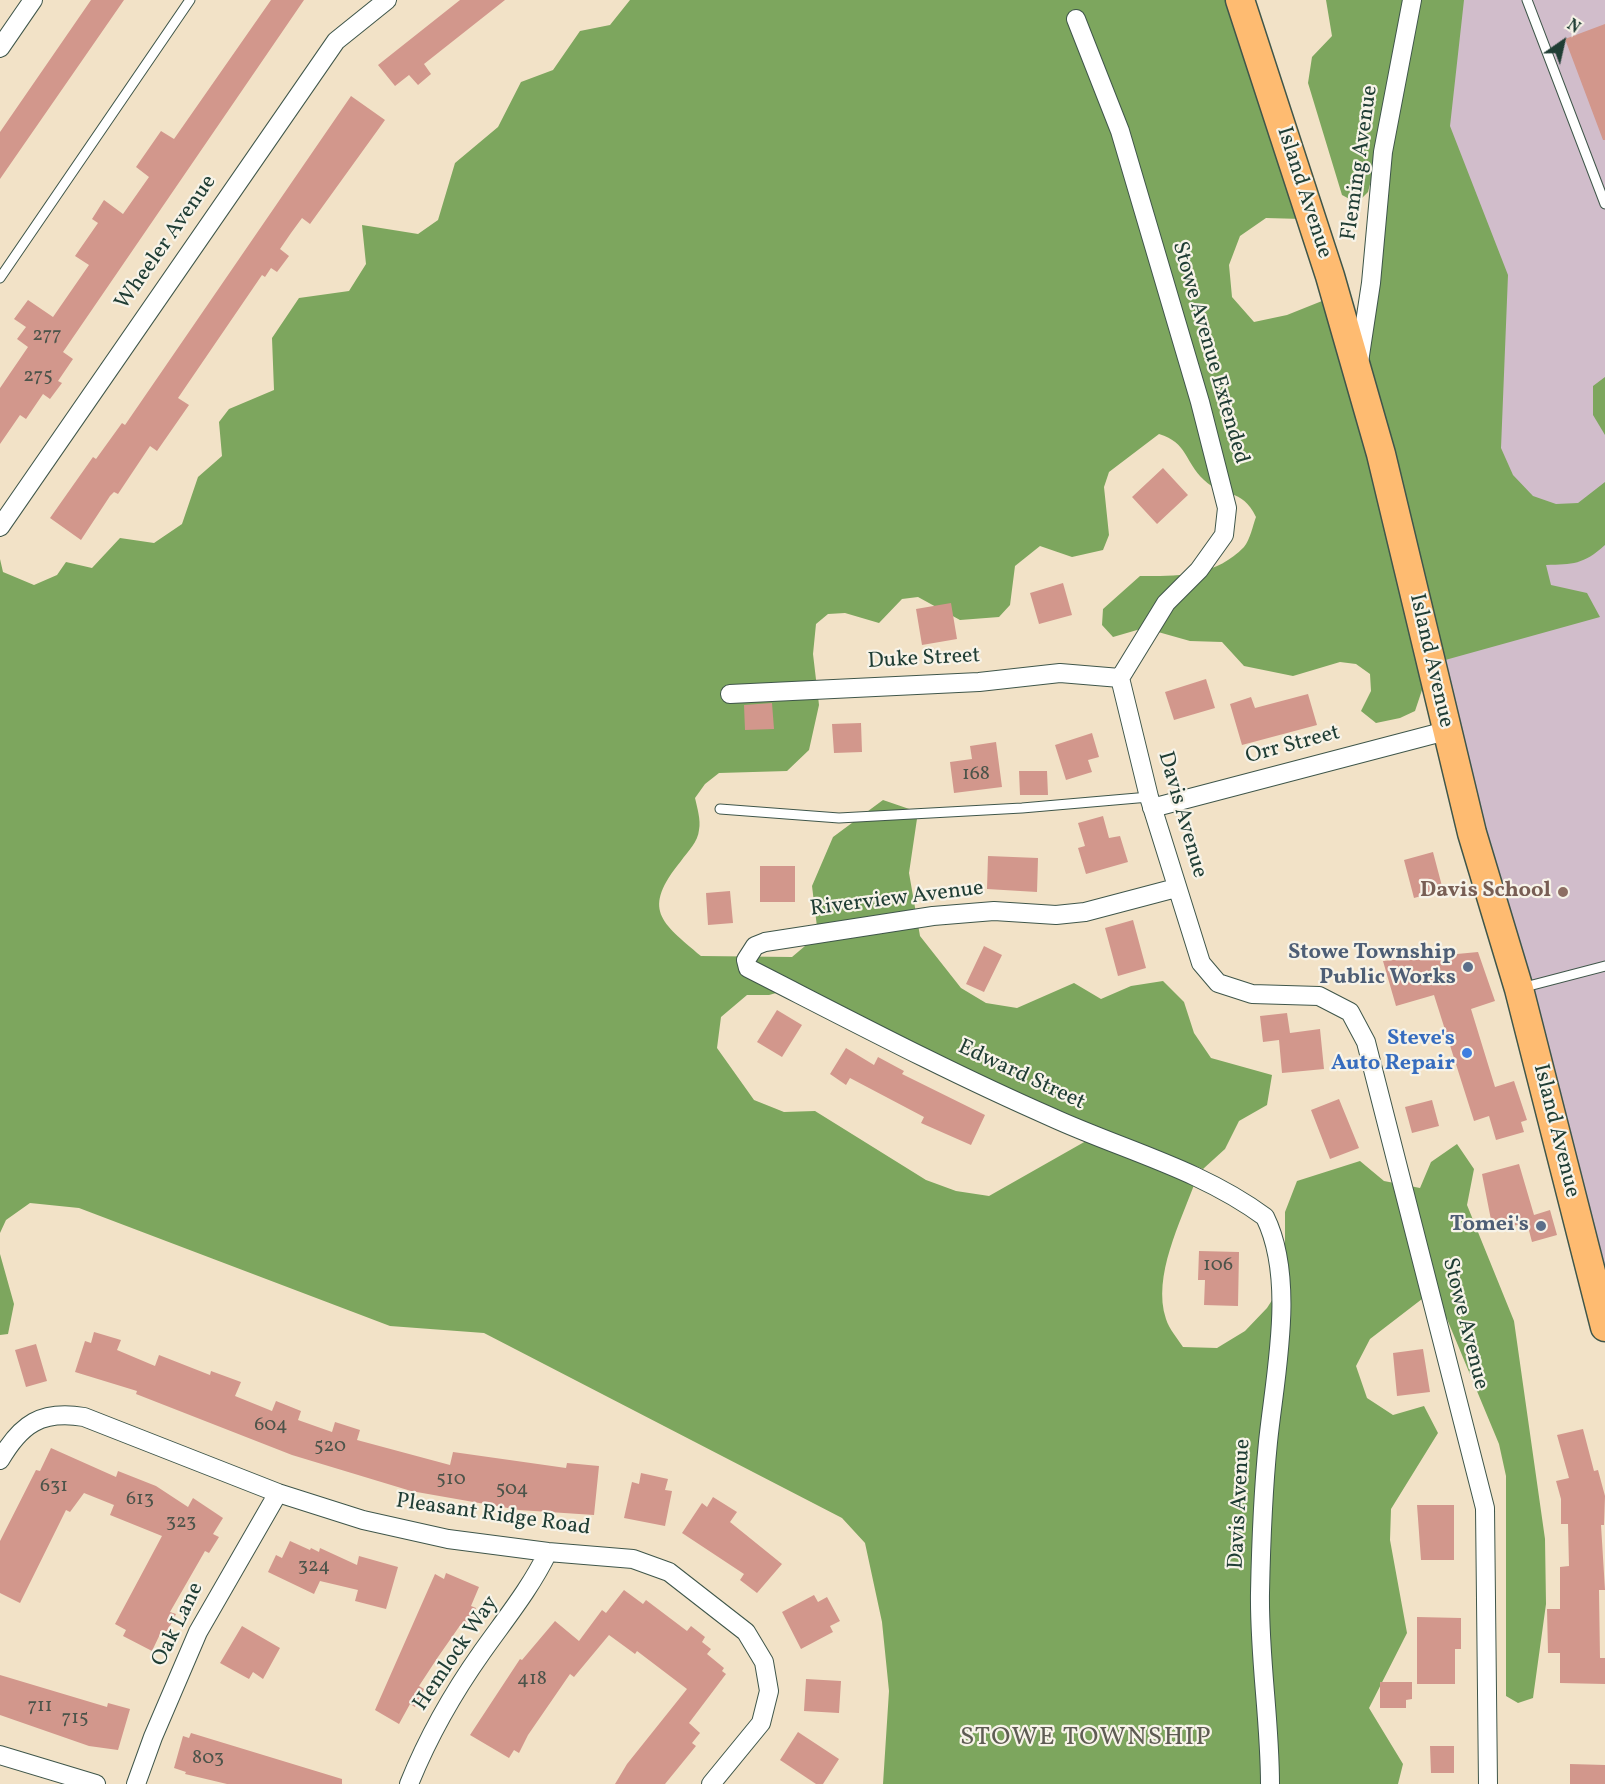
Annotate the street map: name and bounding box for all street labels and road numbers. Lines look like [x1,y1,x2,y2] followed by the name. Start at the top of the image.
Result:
[1337,84,1385,242] street label: Fleming Avenue
[1269,124,1337,262] street label: Island Avenue
[111,171,223,315] street label: Wheeler Avenue
[1165,239,1253,467] street label: Stowe Avenue Extended
[1402,591,1458,731] street label: Island Avenue
[867,644,981,676] street label: Duke Street
[1243,721,1343,771] street label: Orr Street
[1150,749,1212,881] street label: Davis Avenue
[809,876,985,924] street label: Riverview Avenue
[953,1035,1089,1117] street label: Edward Street
[1526,1062,1584,1200] street label: Island Avenue
[1435,1255,1493,1393] street label: Stowe Avenue
[1224,1438,1258,1570] street label: Davis Avenue
[394,1489,592,1543] street label: Pleasant Ridge Road
[147,1579,211,1671] street label: Oak Lane
[409,1591,505,1717] street label: Hemlock Way

